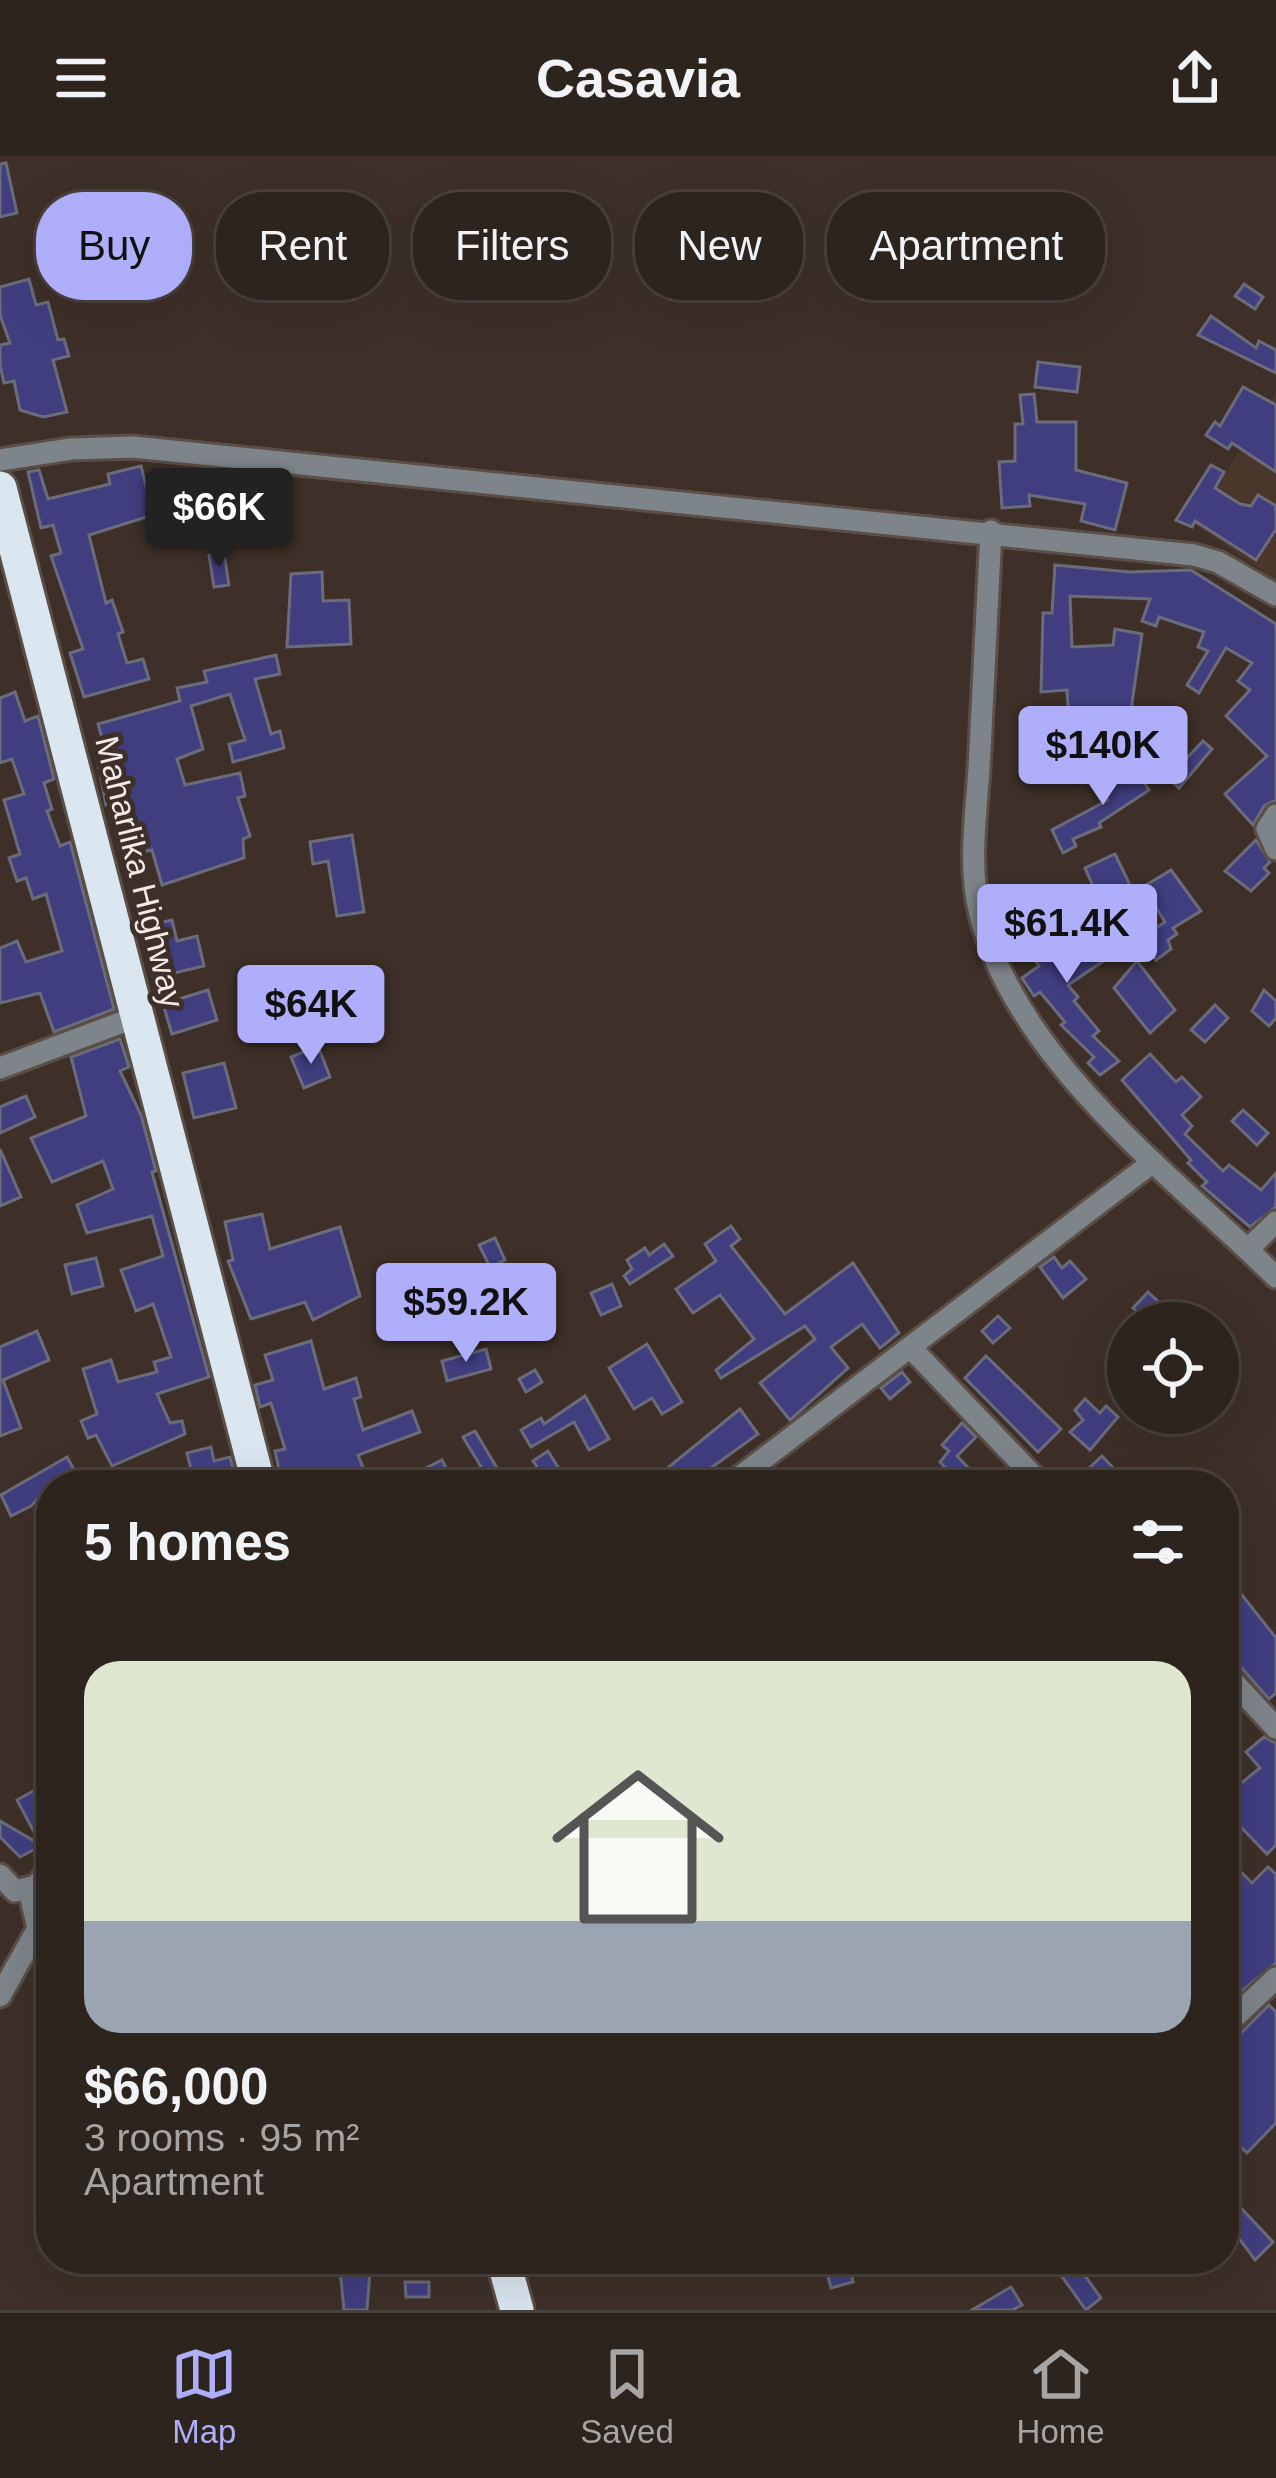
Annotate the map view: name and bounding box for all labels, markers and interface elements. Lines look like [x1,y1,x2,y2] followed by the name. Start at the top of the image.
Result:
[48,45,114,111] icon: menu
[1162,45,1228,111] icon: share
[536,48,740,108] text: Casavia
[36,192,192,300] chip: Buy
[216,192,389,300] chip: Rent
[413,192,611,300] chip: Filters
[635,192,803,300] chip: New
[827,192,1105,300] chip: Apartment
[148,468,290,570] pin: $66K
[172,485,266,528] text: $66K
[1019,706,1187,808] pin: $140K
[1046,723,1160,766] text: $140K
[88,732,192,1012] street label: Maharlika Highway
[969,884,1165,986] pin: $61.4K
[1004,901,1130,944] text: $61.4K
[240,965,382,1067] pin: $64K
[264,982,358,1025] text: $64K
[368,1263,564,1365] pin: $59.2K
[403,1280,529,1323] text: $59.2K
[1107,1302,1239,1434] map controls
[1107,1302,1239,1434] button: locate
[1125,1509,1191,1575] icon: filters
[84,1514,291,1571] text: 5 homes
[530,1739,746,1955] icon: home
[84,2058,268,2115] text: $66,000
[84,2116,359,2159] text: 3 rooms · 95 m²
[84,2160,264,2203] text: Apartment
[171,2341,237,2451] tab: Map
[580,2341,674,2451] tab: Saved
[1017,2341,1105,2451] tab: Home

